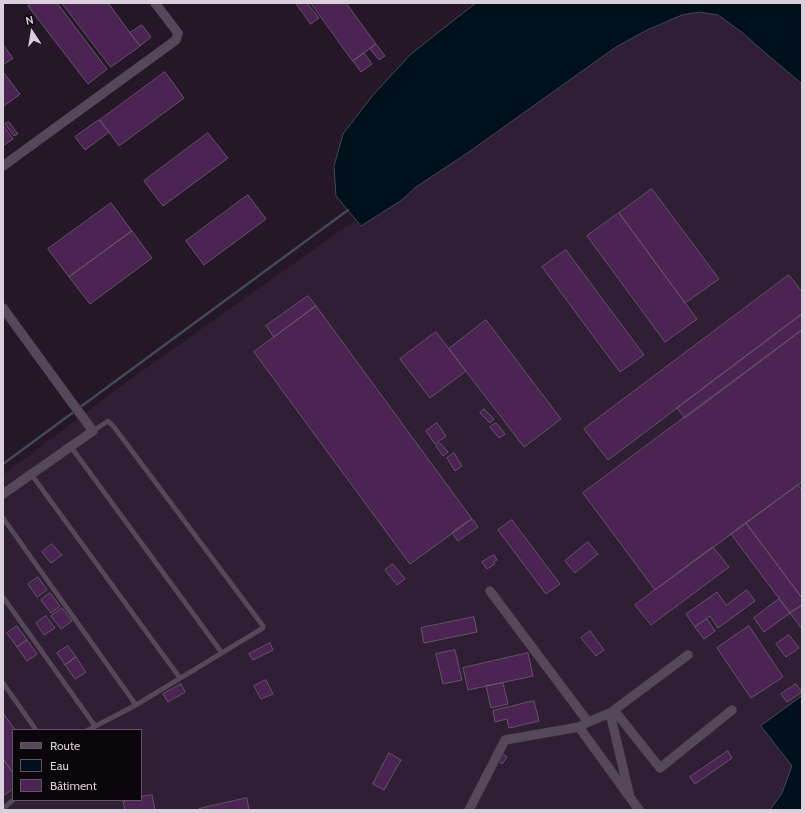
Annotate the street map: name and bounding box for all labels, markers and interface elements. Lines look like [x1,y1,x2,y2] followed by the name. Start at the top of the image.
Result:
[12,12,52,52] north arrow
[24,13,35,28] text: N
[12,729,142,801] legend
[50,738,80,753] text: Route
[50,758,69,773] text: Eau
[50,778,97,793] text: Bâtiment

